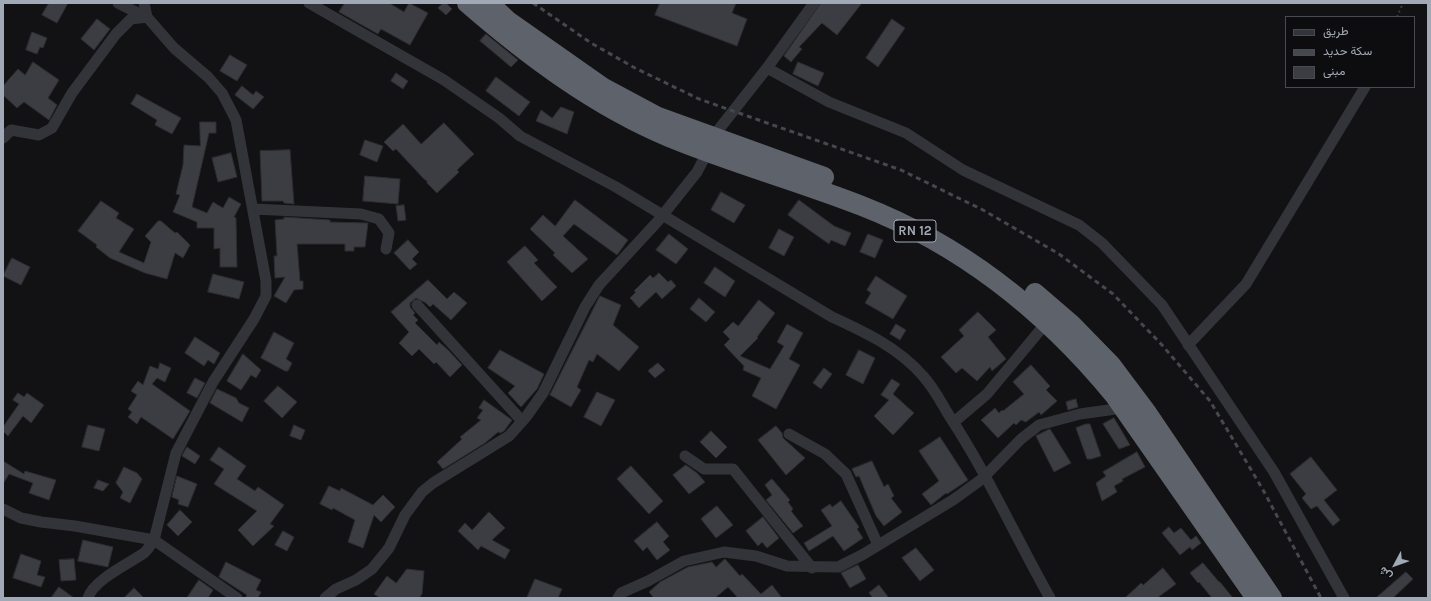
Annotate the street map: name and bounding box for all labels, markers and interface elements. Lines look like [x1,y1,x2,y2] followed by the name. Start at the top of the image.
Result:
[1285,16,1415,88] legend
[1323,24,1348,38] text: طريق
[1323,44,1372,58] text: سكة حديد
[1323,64,1345,78] text: مبنى
[894,220,936,242] road number: RN 12
[1375,545,1415,585] north arrow
[1376,564,1395,582] text: ش

